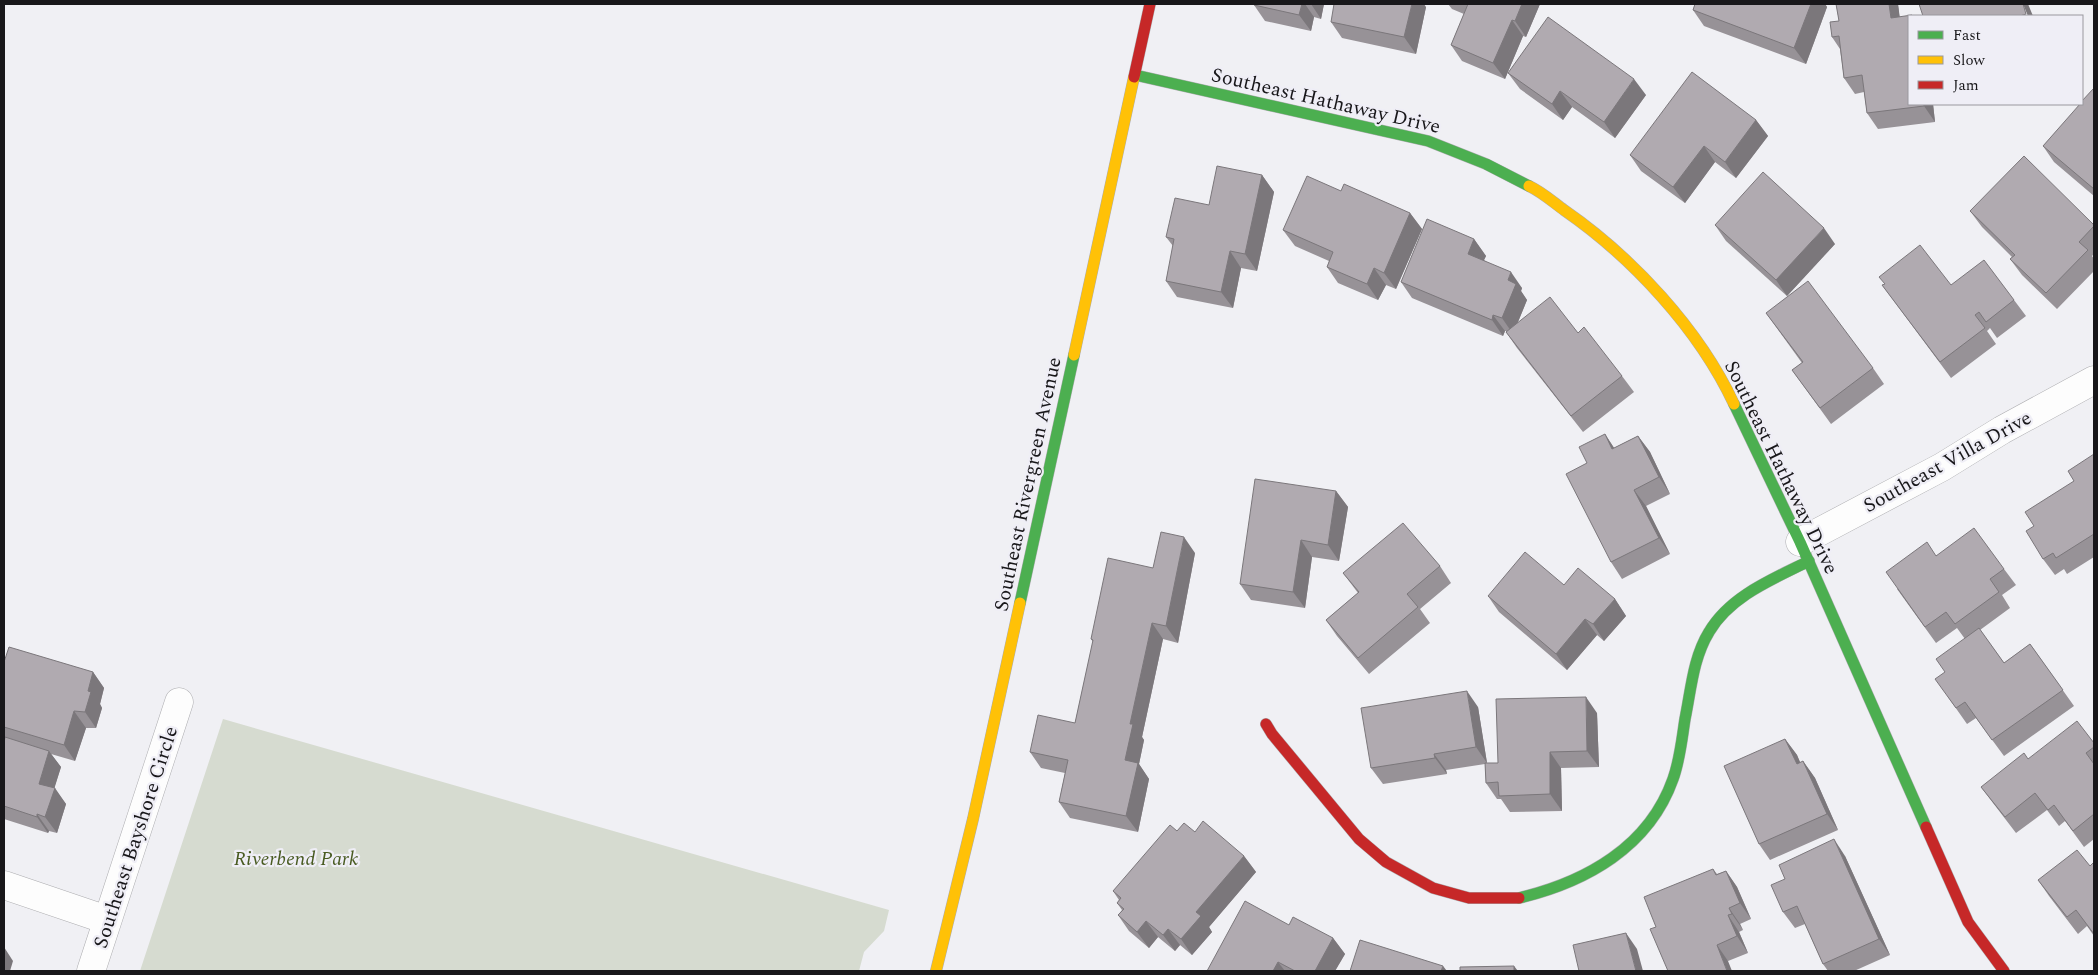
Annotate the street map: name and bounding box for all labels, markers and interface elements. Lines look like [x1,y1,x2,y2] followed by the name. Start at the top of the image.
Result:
[1908,15,2083,105] legend
[1953,24,1981,47] text: Fast
[1953,49,1985,72] text: Slow
[1208,60,1443,142] street label: Southeast Hathaway Drive
[1953,74,1979,97] text: Jam
[986,354,1070,614] street label: Southeast Rivergreen Avenue
[1716,355,1846,579] street label: Southeast Hathaway Drive
[1858,403,2037,521] street label: Southeast Villa Drive
[86,722,186,952] street label: Southeast Bayshore Circle
[234,844,359,874] park label: Riverbend Park

